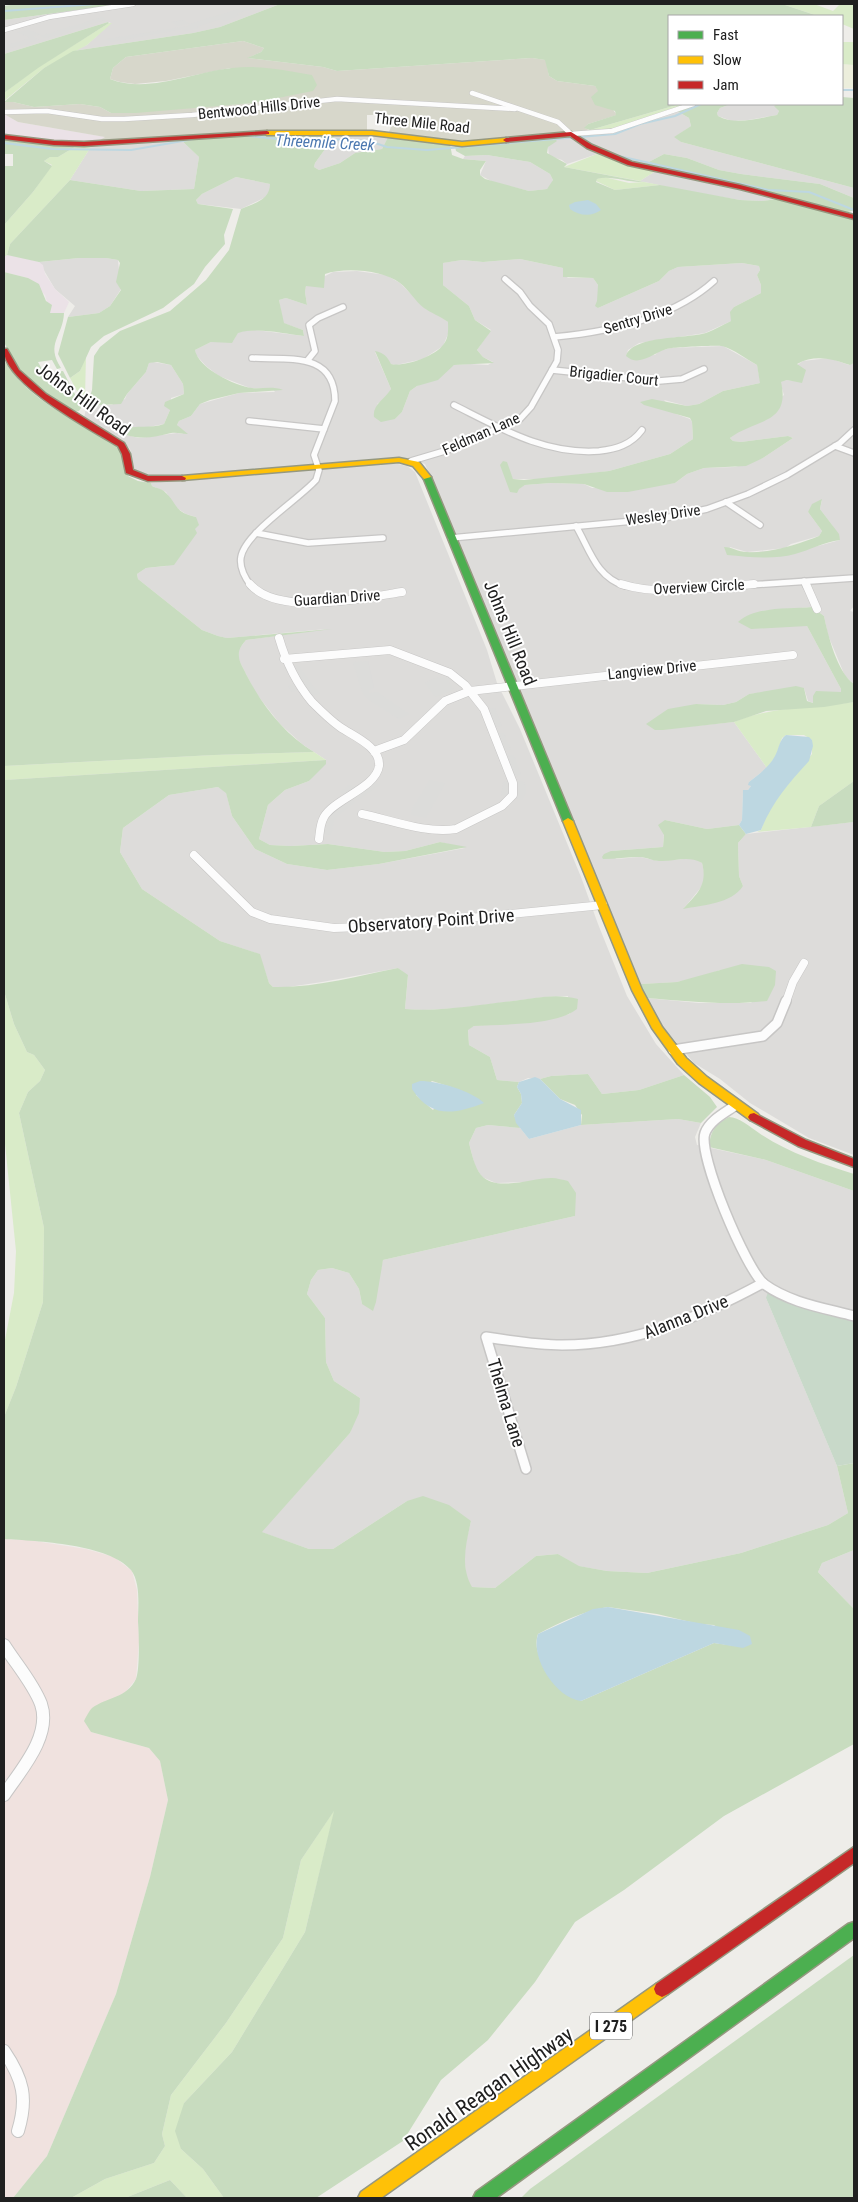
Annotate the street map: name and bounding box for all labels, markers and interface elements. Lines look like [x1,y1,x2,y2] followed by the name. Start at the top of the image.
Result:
[668,15,843,105] legend
[713,26,738,44] text: Fast
[713,51,742,69] text: Slow
[713,76,739,94] text: Jam
[197,93,321,123] street label: Bentwood Hills Drive
[373,109,471,137] street label: Three Mile Road
[275,130,376,155] water label: Threemile Creek
[601,300,675,338] street label: Sentry Drive
[32,357,134,440] street label: Johns Hill Road
[569,362,659,390] street label: Brigadier Court
[440,409,522,459] street label: Feldman Lane
[625,501,701,529] street label: Wesley Drive
[653,576,745,598] street label: Overview Circle
[480,577,541,688] street label: Johns Hill Road
[293,586,381,610] street label: Guardian Drive
[607,656,697,684] street label: Langview Drive
[347,904,515,937] street label: Observatory Point Drive
[641,1290,731,1343] street label: Alanna Drive
[483,1356,530,1450] street label: Thelma Lane
[590,2012,632,2040] road number: I 275
[401,2022,578,2156] street label: Ronald Reagan Highway

